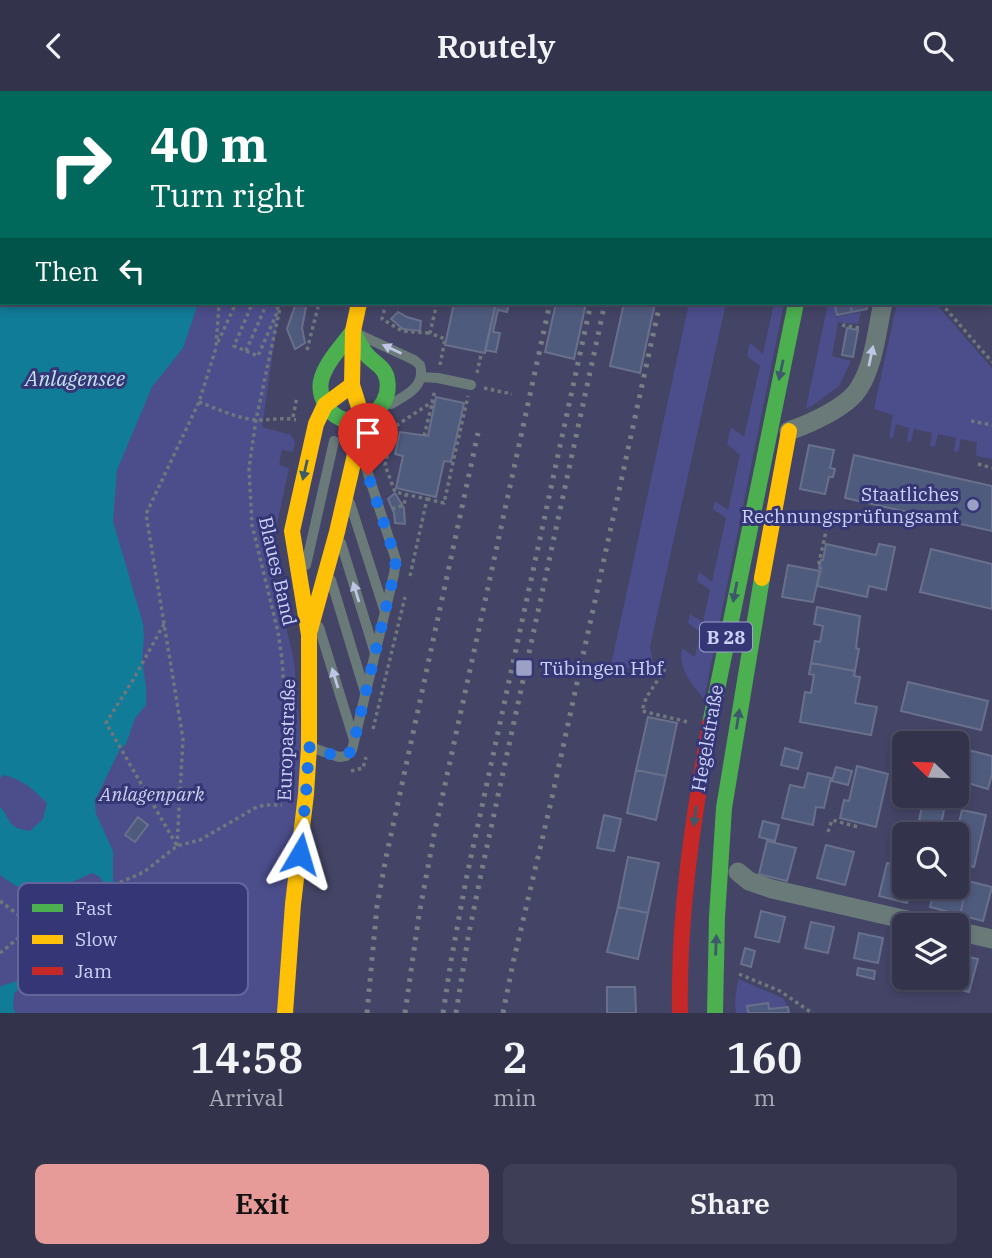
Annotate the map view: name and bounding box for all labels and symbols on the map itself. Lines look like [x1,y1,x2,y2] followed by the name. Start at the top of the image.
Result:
[382,344,402,355] one-way arrow
[866,345,877,367] one-way arrow
[776,359,787,381] one-way arrow
[23,364,126,392] water label: Anlagensee
[338,403,398,475] pin
[300,459,311,481] one-way arrow
[742,482,959,528] place label: Staatliches Rechnungsprüfungsamt
[965,497,981,513] marker: Staatliches Rechnungsprüfungsamt
[254,514,302,628] street label: Blaues Band
[730,581,741,603] one-way arrow
[351,582,361,603] one-way arrow
[700,623,752,651] road number: B 28
[540,656,665,680] place label: Tübingen Hbf
[514,658,534,678] marker: Tübingen Hbf
[329,667,339,688] one-way arrow
[272,678,300,802] street label: Europastraße
[686,683,728,793] street label: Hegelstraße
[733,708,744,730] one-way arrow
[892,731,970,809] north arrow
[97,782,206,806] park label: Anlagenpark
[689,805,700,827] one-way arrow
[263,817,337,891] position arrow
[18,883,248,995] legend
[75,896,113,920] text: Fast
[75,927,117,951] text: Slow
[711,934,722,956] one-way arrow
[75,959,112,983] text: Jam

